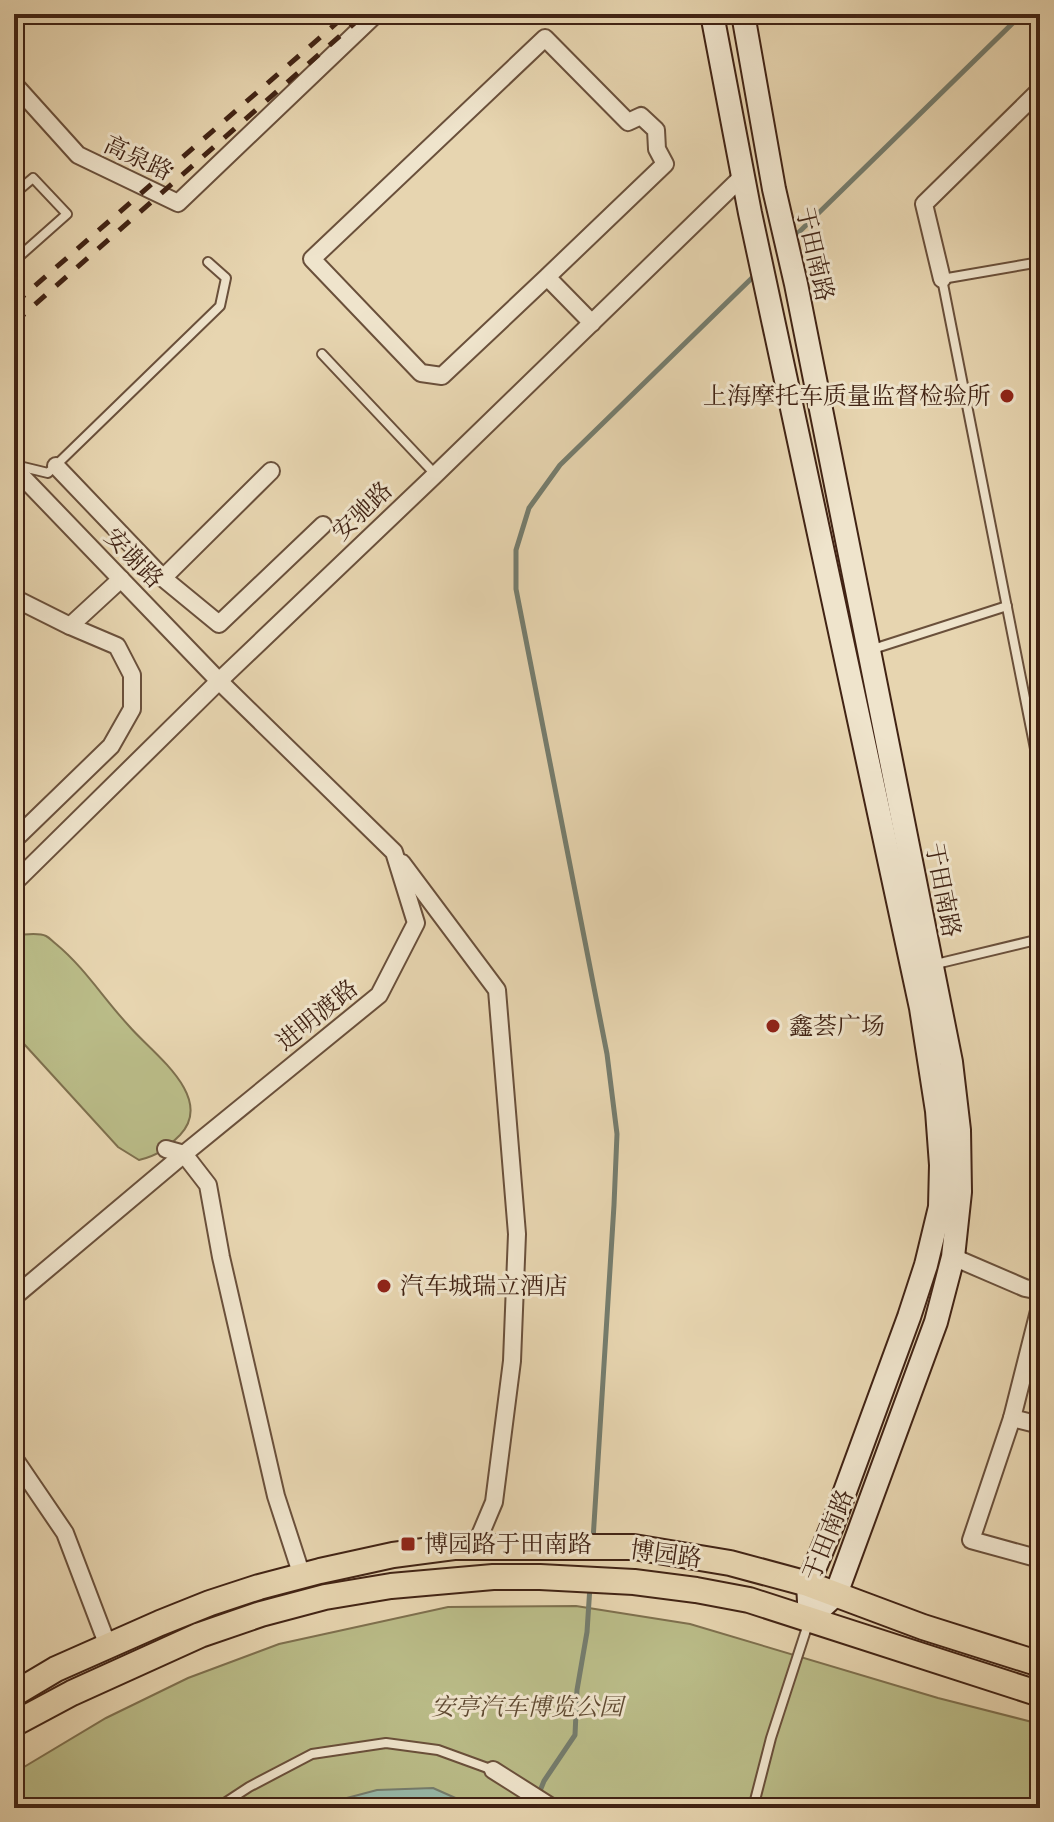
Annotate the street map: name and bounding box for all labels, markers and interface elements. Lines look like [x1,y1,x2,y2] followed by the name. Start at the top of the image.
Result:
[99,129,177,187] street label: 高泉路
[790,204,840,304] street label: 于田南路
[703,381,991,411] place label: 上海摩托车质量监督检验所
[998,387,1016,405] marker: 上海摩托车质量监督检验所
[326,475,398,547] street label: 安驰路
[98,522,170,594] street label: 安谢路
[919,840,967,940] street label: 于田南路
[270,973,364,1057] street label: 进明渡路
[789,1011,885,1041] place label: 鑫荟广场
[764,1017,782,1035] marker: 鑫荟广场
[400,1271,568,1301] place label: 汽车城瑞立酒店
[375,1277,393,1295] marker: 汽车城瑞立酒店
[796,1485,860,1585] street label: 于田南路
[424,1529,592,1559] place label: 博园路于田南路
[628,1534,704,1574] street label: 博园路
[399,1535,417,1553] marker: 博园路于田南路
[431,1692,627,1722] park label: 安亭汽车博览公园

